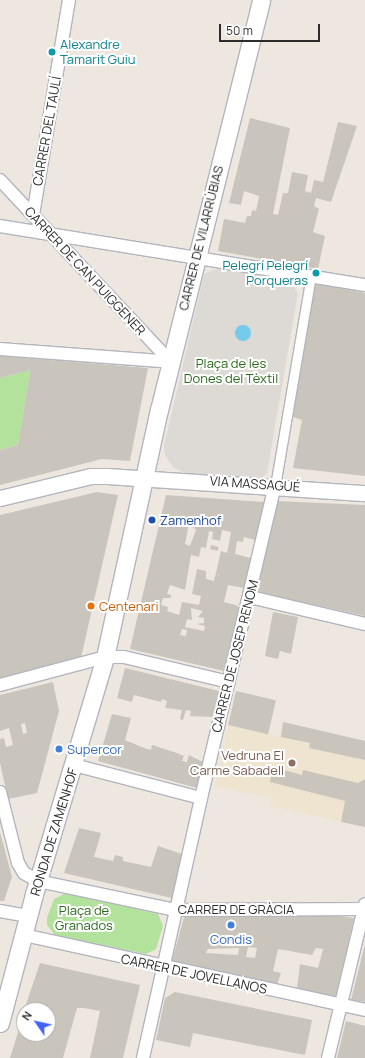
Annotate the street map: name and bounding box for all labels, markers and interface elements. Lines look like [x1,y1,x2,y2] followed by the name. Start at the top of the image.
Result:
[221,16,322,42] scale bar
[226,22,253,39] text: 50 m
[60,37,135,68] place label: Alexandre Tamarit Guiu
[47,47,57,57] marker: Alexandre Tamarit Guiu
[30,75,64,187] street label: CARRER DEL TAULÍ
[175,164,227,312] street label: CARRER DE VILARRÚBIAS
[21,204,149,338] street label: CARRER DE CAN PUIGGENER
[222,258,308,289] place label: Pelegrí Pelegrí Porqueras
[311,268,321,278] marker: Pelegrí Pelegrí Porqueras
[184,356,278,387] park label: Plaça de les Dones del Tèxtil
[209,473,301,495] street label: VIA MASSAGUÉ
[160,512,221,528] place label: Zamenhof
[147,515,157,525] marker: Zamenhof
[208,578,262,734] street label: CARRER DE JOSEP RENOM
[99,598,158,614] place label: Centenari
[86,601,96,611] marker: Centenari
[67,741,122,757] place label: Supercor
[54,744,64,754] marker: Supercor
[190,748,284,779] place label: Vedruna El Carme Sabadell
[287,758,297,768] marker: Vedruna El Carme Sabadell
[27,766,81,898] street label: RONDA DE ZAMENHOF
[178,901,294,917] street label: CARRER DE GRÀCIA
[55,903,113,934] park label: Plaça de Granados
[226,920,236,930] marker: Condis
[210,931,252,947] place label: Condis
[120,951,268,997] street label: CARRER DE JOVELLANOS
[16,1002,56,1042] north arrow
[18,1008,35,1023] text: N

